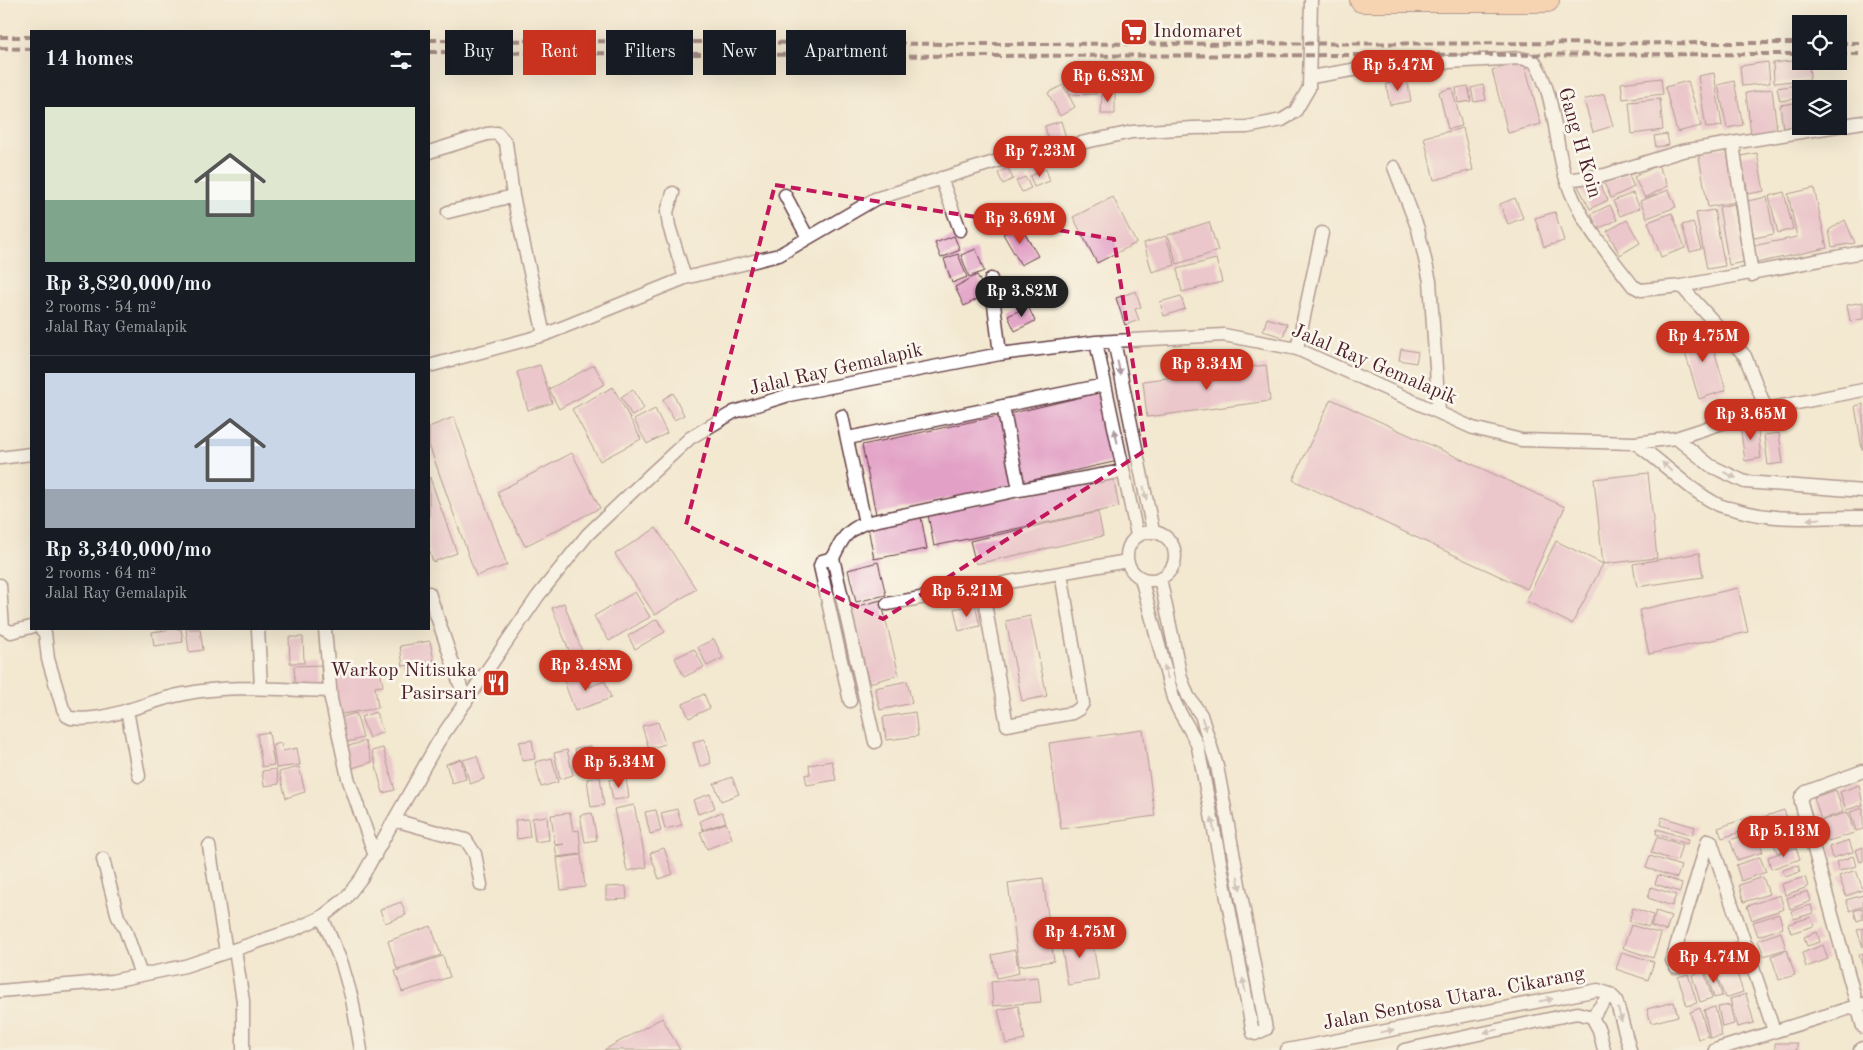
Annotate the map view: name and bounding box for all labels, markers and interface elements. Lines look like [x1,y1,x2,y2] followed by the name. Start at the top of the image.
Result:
[1792,15,1847,135] map controls
[1792,15,1847,70] button: locate
[1119,17,1149,47] supermarket icon: Indomaret
[1153,22,1242,42] place label: Indomaret
[445,30,513,75] chip: Buy
[523,30,596,75] chip: Rent
[606,30,693,75] chip: Filters
[703,30,776,75] chip: New
[786,30,906,75] chip: Apartment
[387,46,415,74] icon: filters
[45,49,133,70] text: 14 homes
[1346,49,1450,92] pin: Rp 5.47M
[1362,58,1434,74] text: Rp 5.47M
[1056,61,1160,103] pin: Rp 6.83M
[1072,69,1144,85] text: Rp 6.83M
[1792,80,1847,135] button: layers
[1554,85,1604,201] street label: Gang H Koin
[988,136,1092,178] pin: Rp 7.23M
[185,140,275,230] icon: home
[1004,144,1076,160] text: Rp 7.23M
[968,202,1072,245] pin: Rp 3.69M
[984,211,1056,227] text: Rp 3.69M
[45,274,212,295] text: Rp 3,820,000/mo
[970,276,1074,318] pin: Rp 3.82M
[986,284,1058,300] text: Rp 3.82M
[45,300,156,316] text: 2 rooms · 54 m²
[45,320,187,336] text: Jalal Ray Gemalapik
[1651,320,1755,363] pin: Rp 4.75M
[1288,321,1460,409] street label: Jalal Ray Gemalapik
[1667,329,1739,345] text: Rp 4.75M
[747,340,925,400] street label: Jalal Ray Gemalapik
[1155,348,1259,391] pin: Rp 3.34M
[1171,357,1243,373] text: Rp 3.34M
[1115,360,1123,375] one-way arrow
[1699,398,1803,441] pin: Rp 3.65M
[185,405,275,495] icon: home
[1715,407,1787,423] text: Rp 3.65M
[1112,429,1120,444] one-way arrow
[1661,461,1673,473] one-way arrow
[1723,472,1737,480] one-way arrow
[1141,486,1149,501] one-way arrow
[1806,515,1822,523] one-way arrow
[45,540,212,561] text: Rp 3,340,000/mo
[45,566,156,582] text: 2 rooms · 64 m²
[915,576,1019,618] pin: Rp 5.21M
[931,584,1003,600] text: Rp 5.21M
[45,586,187,602] text: Jalal Ray Gemalapik
[534,650,638,692] pin: Rp 3.48M
[550,658,622,674] text: Rp 3.48M
[330,661,477,704] place label: Warkop Nitisuka Pasirsari
[1162,664,1170,679] one-way arrow
[481,668,511,698] restaurant icon: Warkop Nitisuka Pasirsari
[1201,717,1209,732] one-way arrow
[567,746,671,789] pin: Rp 5.34M
[583,755,655,771] text: Rp 5.34M
[1732,816,1836,858] pin: Rp 5.13M
[1209,818,1217,833] one-way arrow
[1748,824,1820,840] text: Rp 5.13M
[1236,875,1244,891] one-way arrow
[1028,916,1132,959] pin: Rp 4.75M
[1044,925,1116,941] text: Rp 4.75M
[1662,942,1766,984] pin: Rp 4.74M
[1678,950,1750,966] text: Rp 4.74M
[1321,964,1587,1034] street label: Jalan Sentosa Utara. Cikarang
[1239,977,1247,993] one-way arrow
[1538,996,1554,1004] one-way arrow
[1617,1007,1625,1022] one-way arrow
[1379,1026,1395,1034] one-way arrow
[1483,1027,1498,1035] one-way arrow

